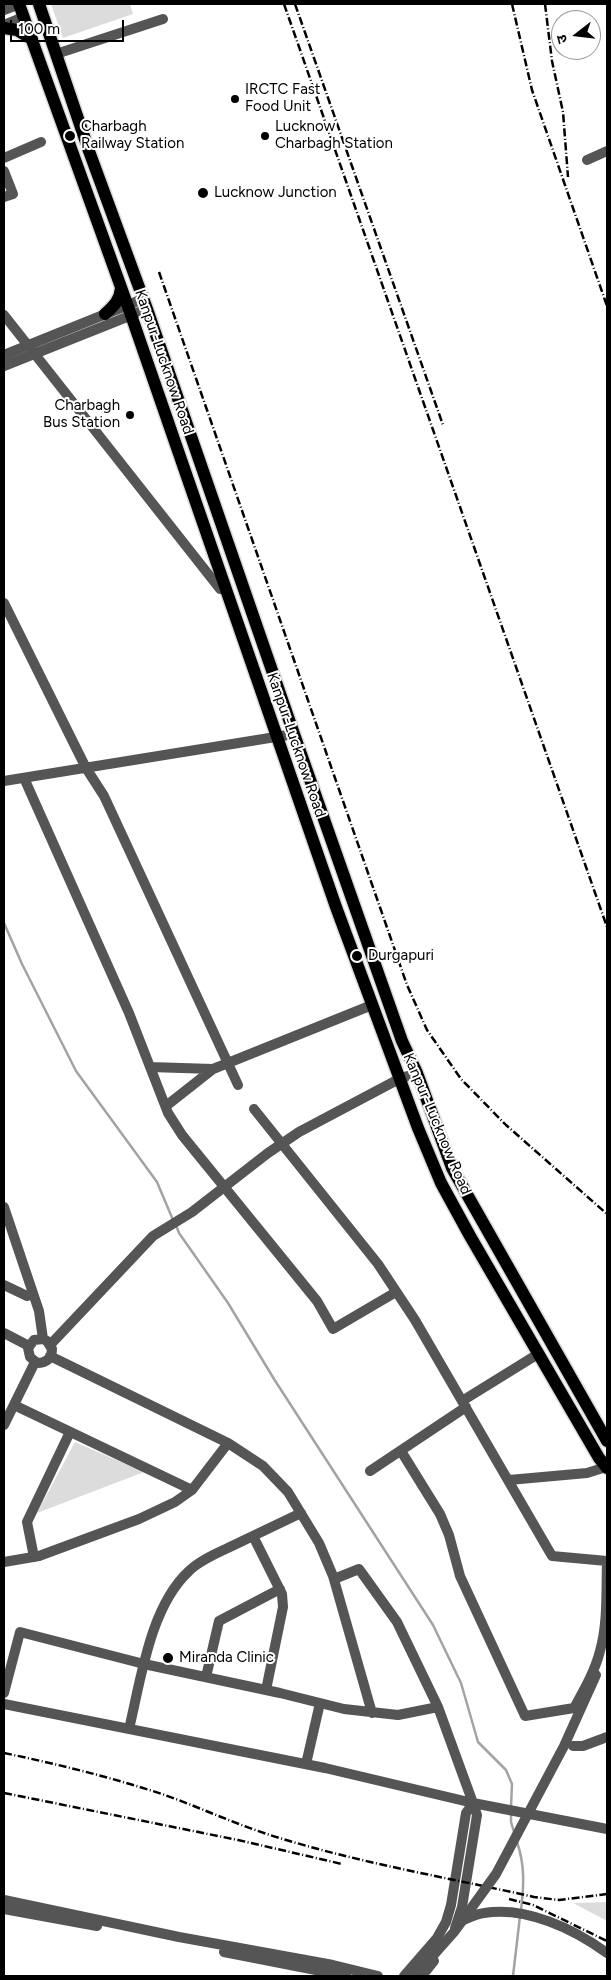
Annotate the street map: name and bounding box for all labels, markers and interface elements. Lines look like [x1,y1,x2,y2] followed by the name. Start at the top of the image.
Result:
[12,10,126,42] scale bar
[551,10,601,60] north arrow
[18,20,60,38] text: 100 m
[553,33,571,45] text: उ
[245,81,320,116] place label: IRCTC Fast Food Unit
[229,93,241,105] marker: IRCTC Fast Food Unit
[81,118,184,153] place label: Charbagh Railway Station
[275,118,393,153] place label: Lucknow Charbagh Station
[63,129,77,143] marker: Charbagh Railway Station
[259,130,271,142] marker: Lucknow Charbagh Station
[214,184,337,202] place label: Lucknow Junction
[196,186,210,200] marker: Lucknow Junction
[131,287,197,437] street label: Kanpur-Lucknow Road
[43,397,120,432] place label: Charbagh Bus Station
[124,409,136,421] marker: Charbagh Bus Station
[263,670,329,820] street label: Kanpur-Lucknow Road
[368,947,434,965] place label: Durgapuri
[350,949,364,963] marker: Durgapuri
[399,1051,475,1197] street label: Kanpur-Lucknow Road
[179,1649,274,1667] place label: Miranda Clinic
[161,1651,175,1665] marker: Miranda Clinic

